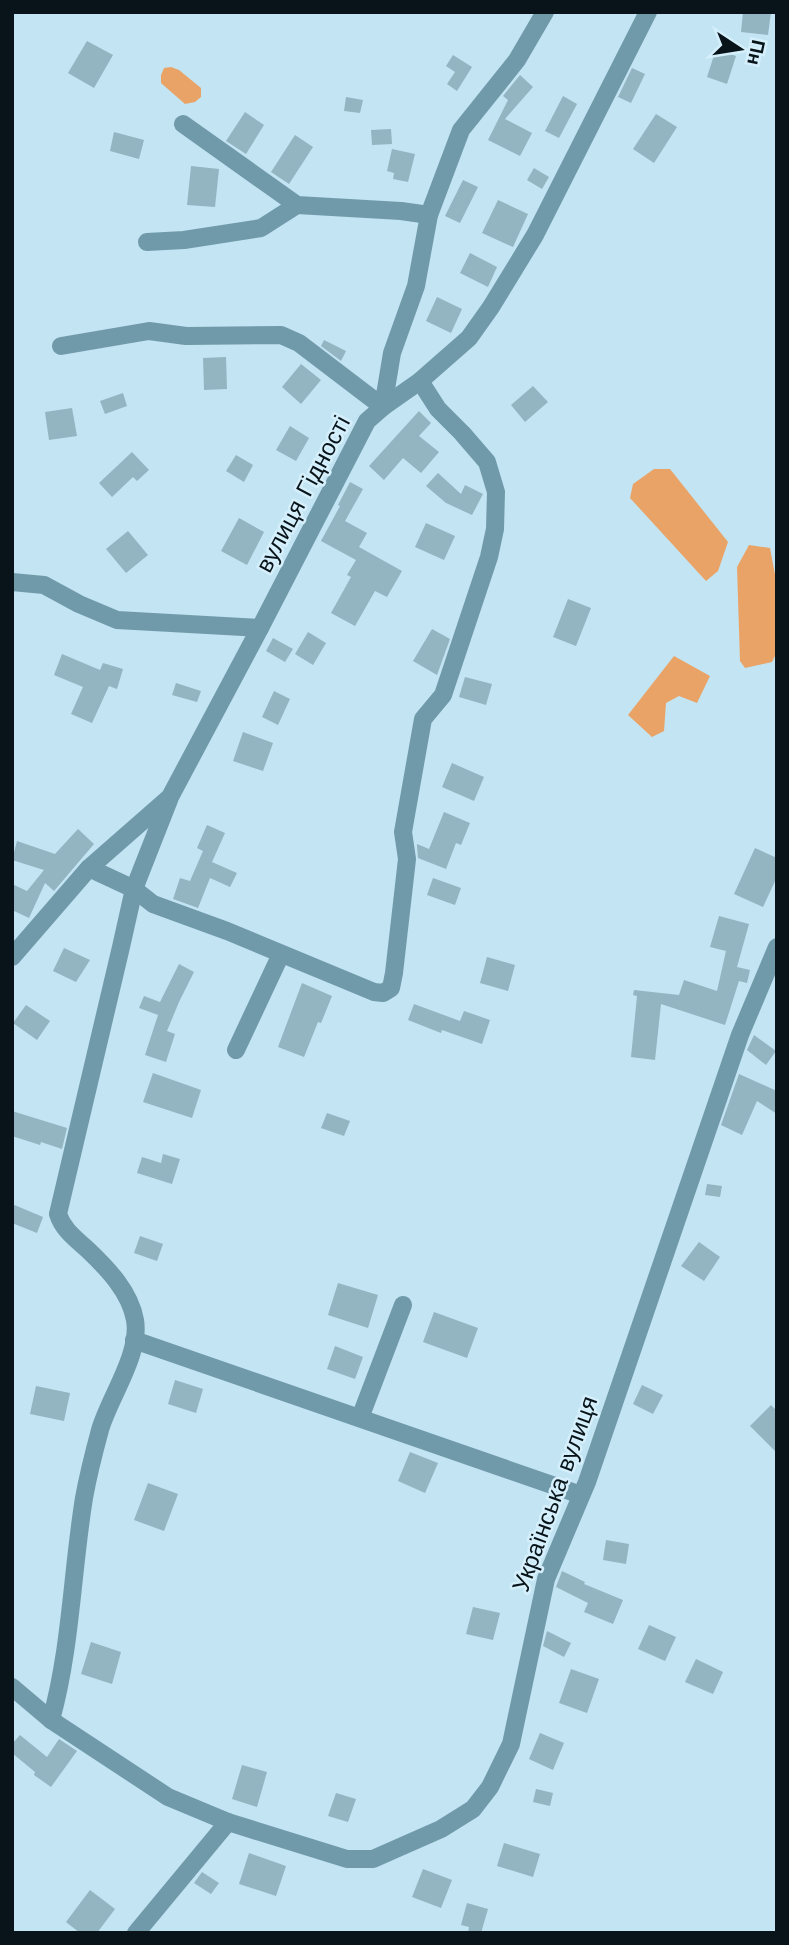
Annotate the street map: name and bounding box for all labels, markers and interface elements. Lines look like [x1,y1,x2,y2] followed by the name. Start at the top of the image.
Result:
[705,14,775,84] north arrow
[742,38,770,67] text: Пн
[250,411,356,577] street label: вулиця Гідності
[507,1392,603,1596] street label: Українська вулиця

